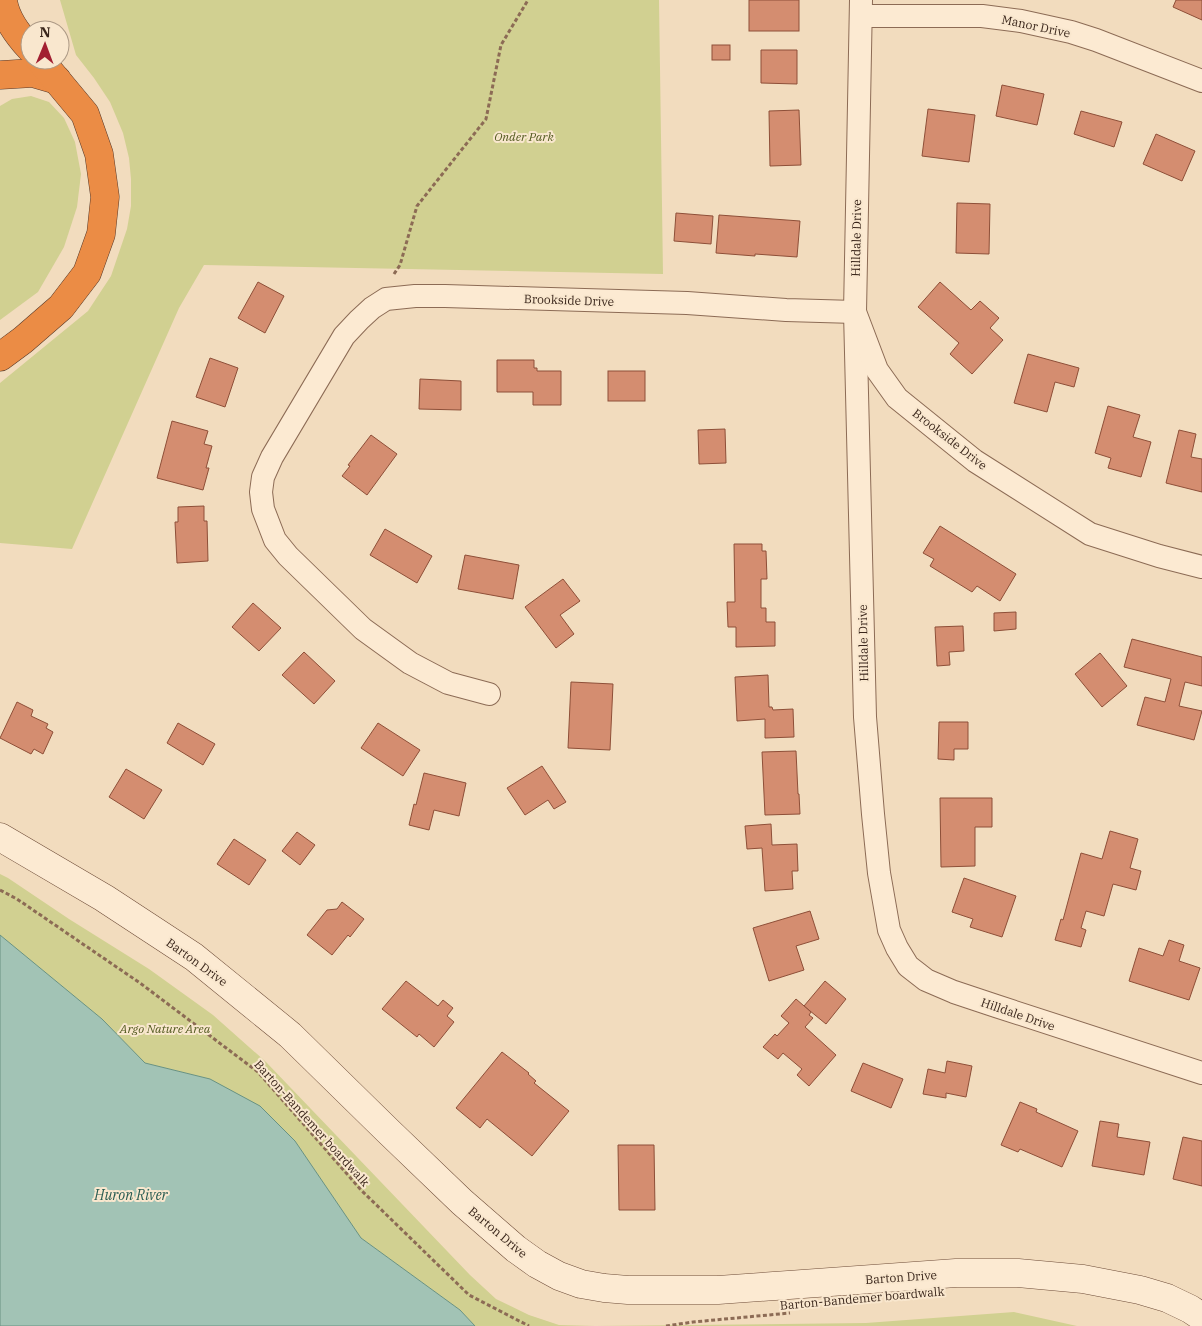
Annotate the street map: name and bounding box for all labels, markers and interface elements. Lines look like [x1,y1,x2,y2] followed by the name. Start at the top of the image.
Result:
[1000,11,1072,41] street label: Manor Drive
[20,20,70,70] north arrow
[40,23,51,41] text: N
[494,129,554,144] park label: Onder Park
[848,199,864,277] street label: Hilldale Drive
[524,291,614,309] street label: Brookside Drive
[910,405,990,473] street label: Brookside Drive
[855,604,871,682] street label: Hilldale Drive
[164,935,230,989] street label: Barton Drive
[979,994,1057,1034] street label: Hilldale Drive
[119,1021,211,1036] park label: Argo Nature Area
[251,1057,373,1189] street label: Barton-Bandemer boardwalk
[93,1186,169,1204] water label: Huron River
[466,1203,530,1261] street label: Barton Drive
[865,1267,937,1287] street label: Barton Drive
[779,1283,945,1313] street label: Barton-Bandemer boardwalk

